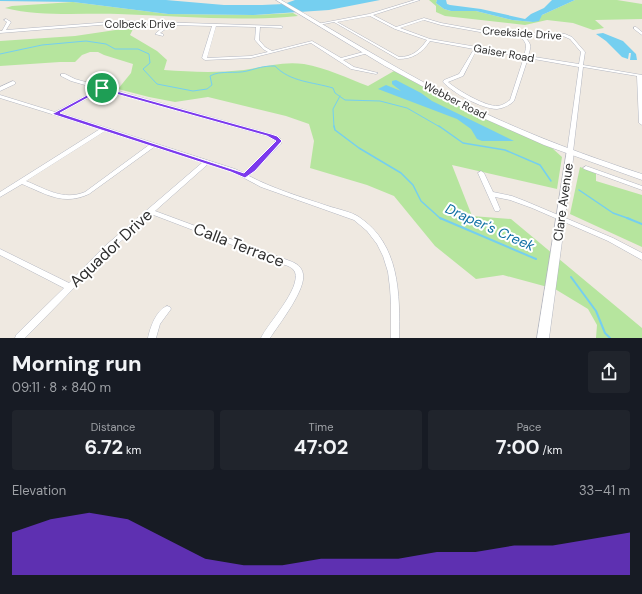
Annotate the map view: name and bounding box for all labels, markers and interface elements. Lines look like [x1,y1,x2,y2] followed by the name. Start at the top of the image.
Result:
[105,17,175,31] street label: Colbeck Drive
[482,23,562,43] street label: Creekside Drive
[473,41,536,65] street label: Gaiser Road
[85,71,119,105] pin
[91,77,113,99] icon: arrive
[421,78,489,122] street label: Webber Road
[549,162,577,242] street label: Clare Avenue
[443,199,538,255] water label: Draper's Creek
[65,204,157,292] street label: Aquador Drive
[191,218,287,272] street label: Calla Terrace
[12,349,142,378] text: Morning run
[588,351,630,393] button: share
[12,379,111,396] text: 09:11 · 8 × 840 m
[91,420,135,434] text: Distance
[309,420,333,434] text: Time
[517,420,541,434] text: Pace
[85,434,123,460] text: 6.72
[294,434,348,460] text: 47:02
[496,434,540,460] text: 7:00
[123,443,141,457] text: km
[540,443,562,457] text: /km
[12,482,66,499] text: Elevation
[579,482,630,499] text: 33–41 m

